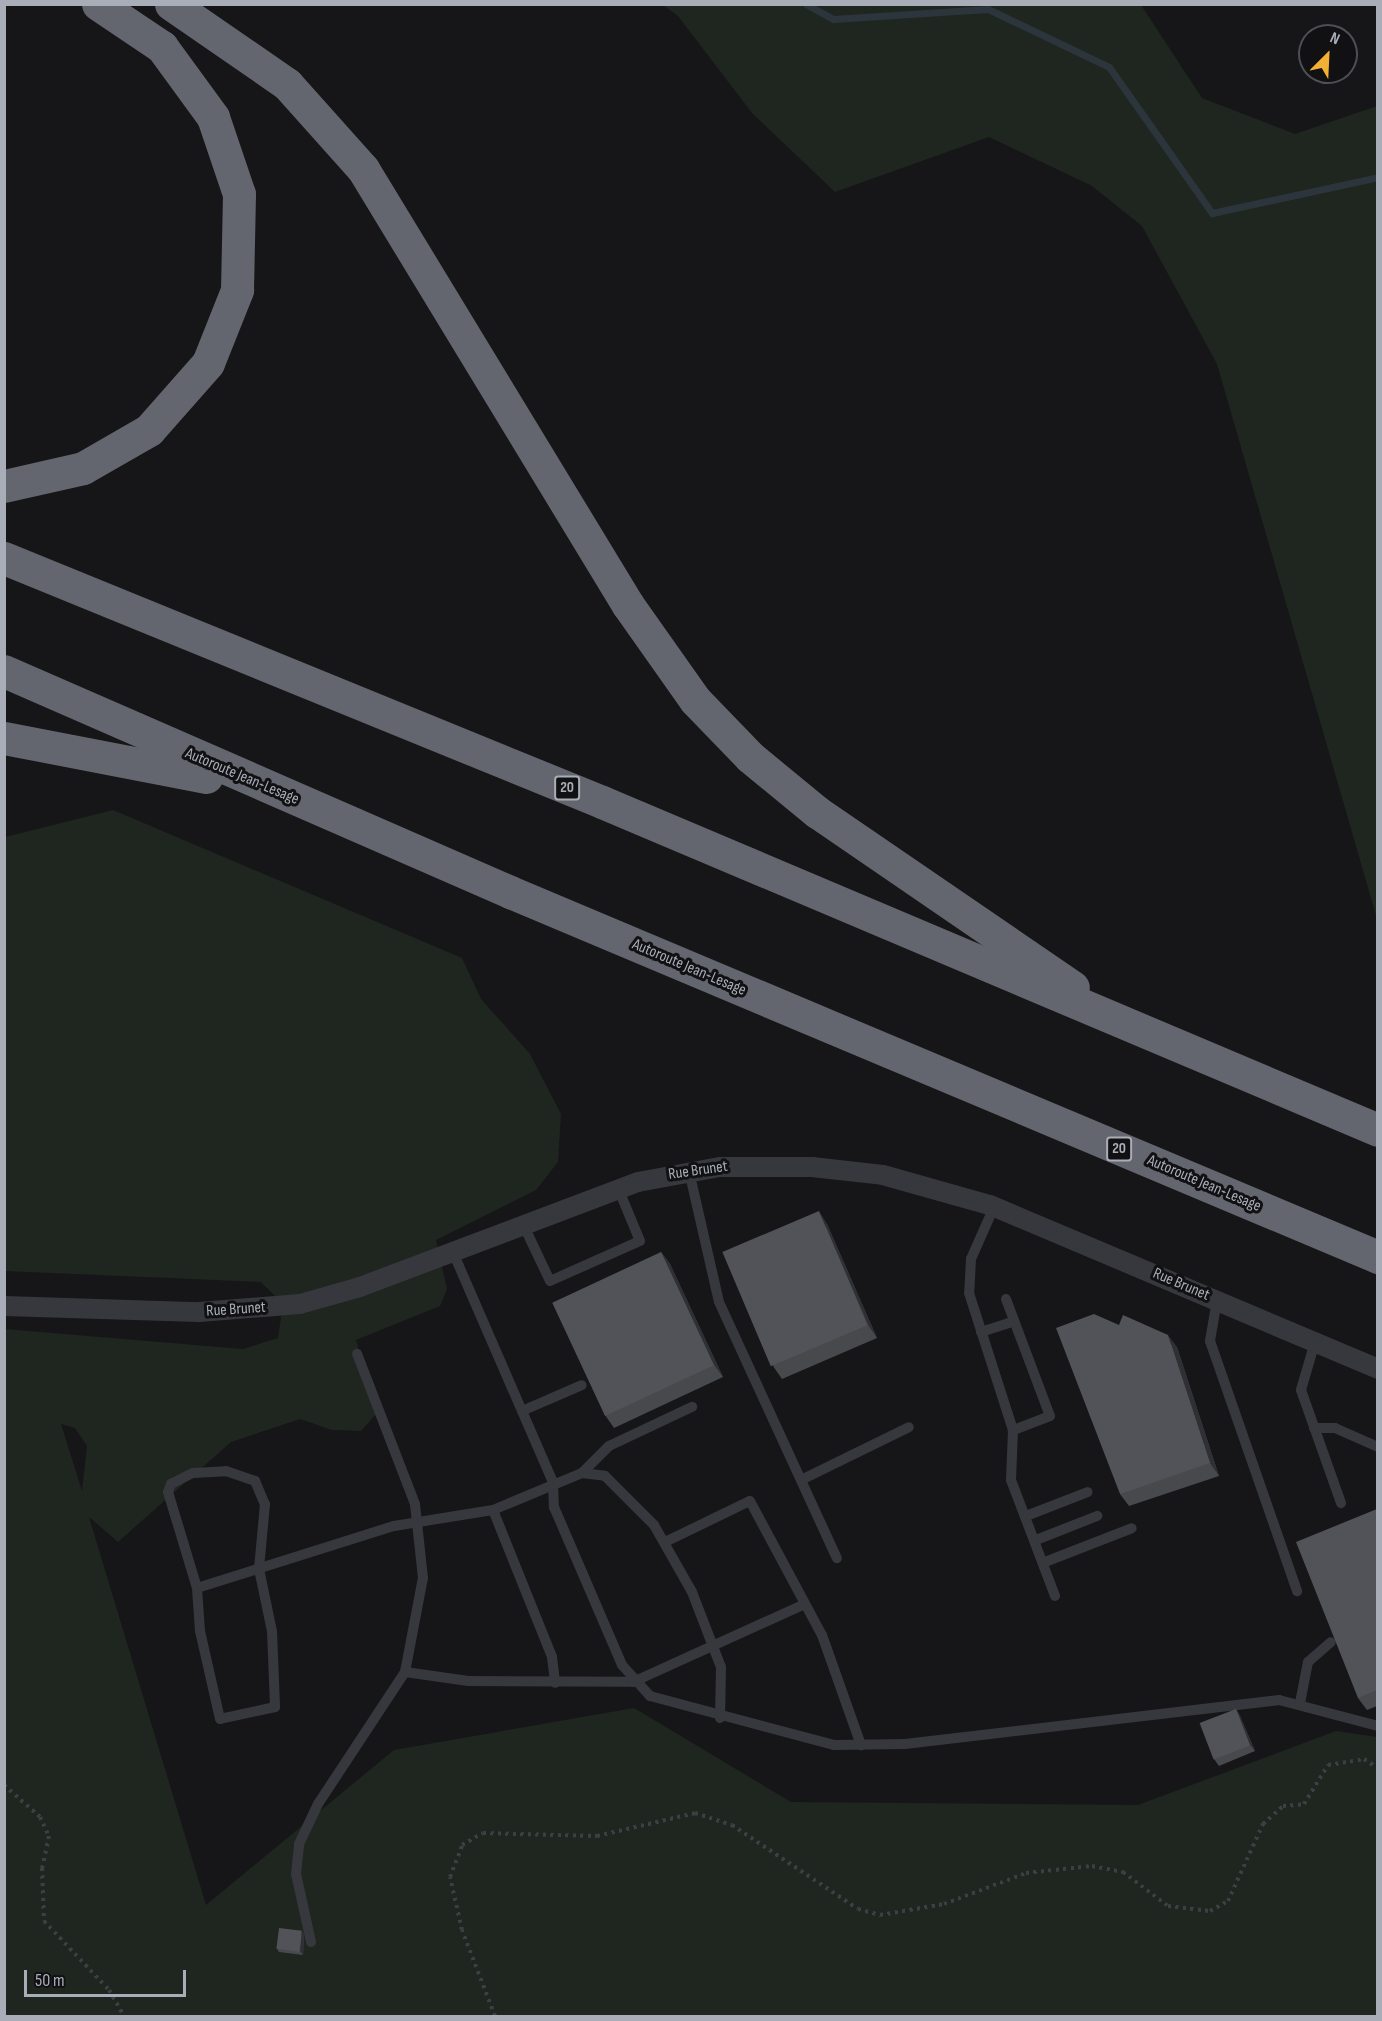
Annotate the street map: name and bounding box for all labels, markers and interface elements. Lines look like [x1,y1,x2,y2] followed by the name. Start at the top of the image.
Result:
[1298,24,1358,84] north arrow
[1327,29,1342,49] text: N
[182,744,302,810] street label: Autoroute Jean-Lesage
[554,776,580,800] road number: 20
[629,935,749,1001] street label: Autoroute Jean-Lesage
[1106,1137,1132,1161] road number: 20
[1144,1151,1264,1217] street label: Autoroute Jean-Lesage
[667,1157,729,1185] street label: Rue Brunet
[1150,1265,1212,1305] street label: Rue Brunet
[206,1298,266,1322] street label: Rue Brunet
[27,1958,189,1996] scale bar
[35,1970,65,1991] text: 50 m

